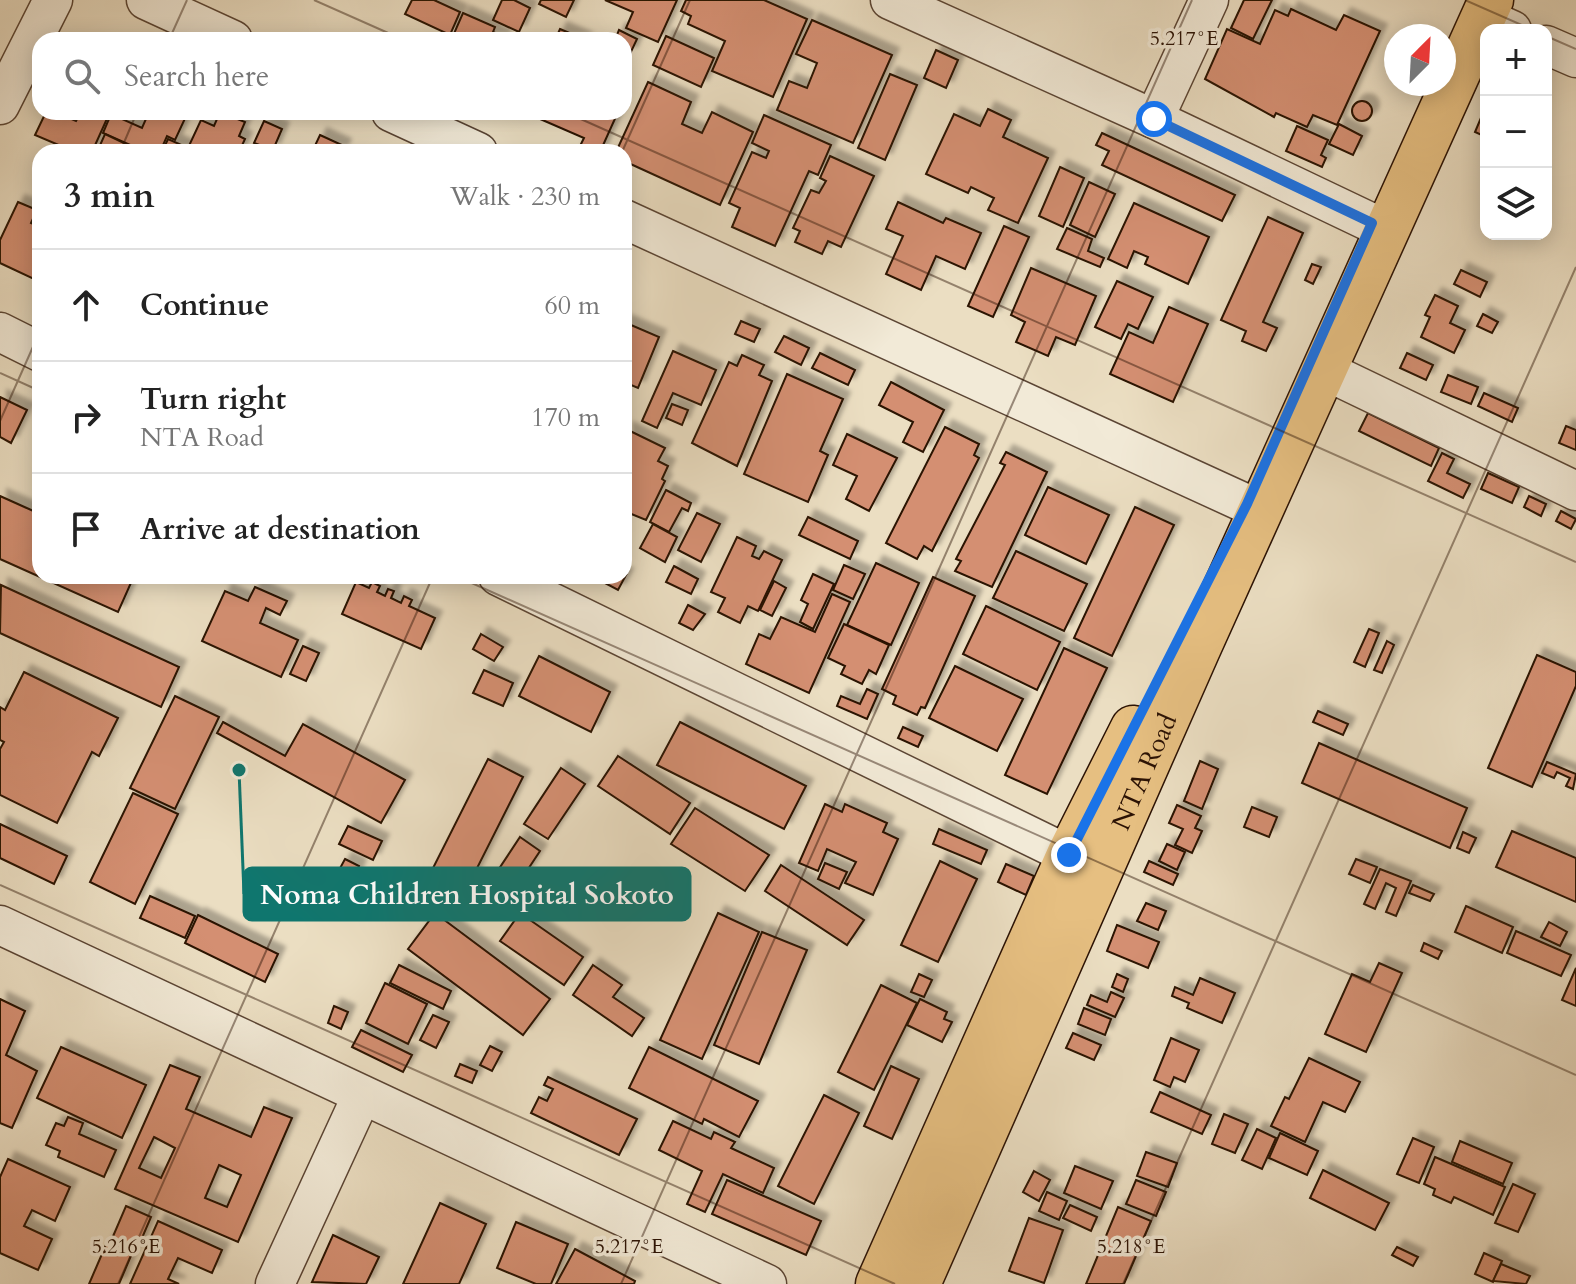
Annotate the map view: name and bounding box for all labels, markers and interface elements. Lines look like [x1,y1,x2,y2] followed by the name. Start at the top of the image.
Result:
[1384,24,1456,96] north arrow
[1480,24,1552,240] map controls
[1480,24,1552,96] button: +
[1150,25,1218,52] text: 5.217°E
[32,32,632,120] search box
[60,54,104,98] icon: search
[124,56,269,97] text: Search here
[1480,96,1552,168] button: −
[1136,101,1172,137] route start
[1480,168,1552,240] button: layers
[64,173,155,219] text: 3 min
[450,179,600,214] text: Walk · 230 m
[64,283,108,327] icon: ahead
[140,285,269,326] text: Continue
[544,288,600,323] text: 60 m
[140,379,286,420] text: Turn right
[64,395,108,439] icon: right
[531,400,600,435] text: 170 m
[140,420,264,455] text: NTA Road
[64,507,108,551] icon: arrive
[140,509,420,550] text: Arrive at destination
[1103,708,1185,835] street label: NTA Road
[1051,837,1087,873] route end
[244,868,690,920] callout: Noma Children Hospital Sokoto
[260,876,674,914] text: Noma Children Hospital Sokoto
[92,1233,160,1260] text: 5.216°E
[595,1233,663,1260] text: 5.217°E
[1097,1233,1165,1260] text: 5.218°E

